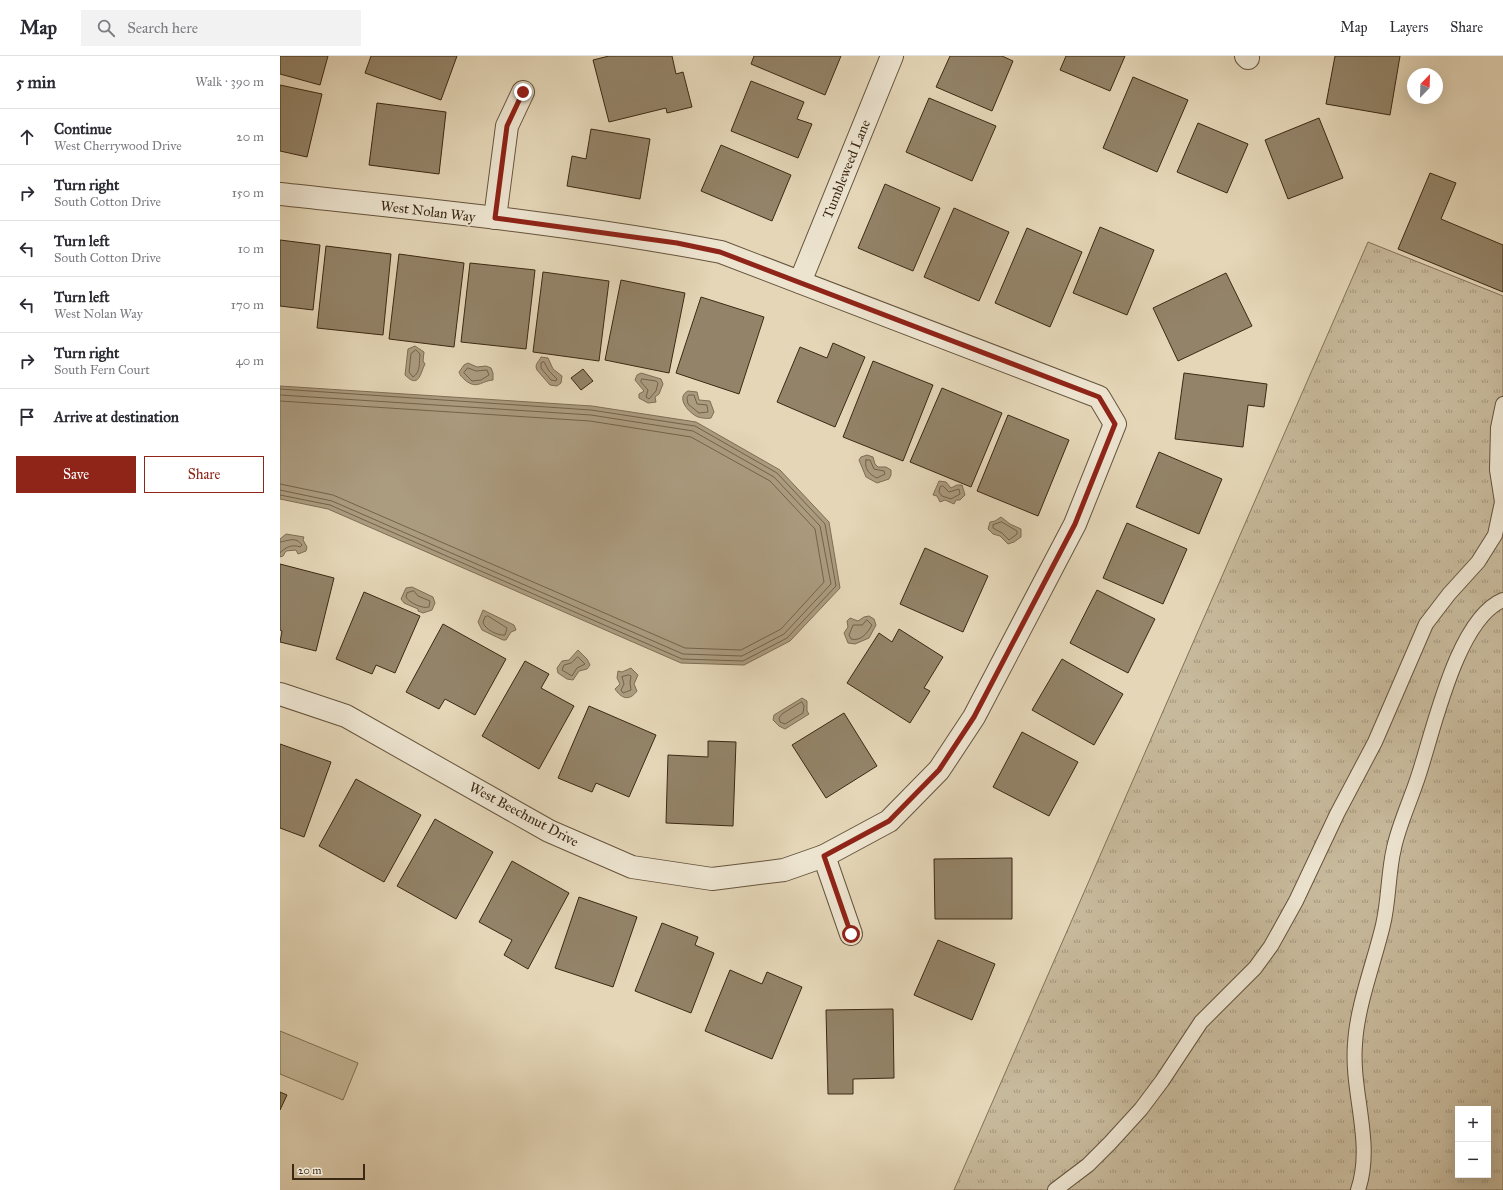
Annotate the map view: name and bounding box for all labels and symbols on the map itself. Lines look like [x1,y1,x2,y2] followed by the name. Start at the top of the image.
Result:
[1407,68,1443,104] north arrow
[514,83,532,101] route end
[819,117,874,221] street label: Tumbleweed Lane
[379,197,477,226] street label: West Nolan Way
[466,778,582,851] street label: West Beechnut Drive
[842,925,860,943] route start
[292,1162,365,1181] scale bar

